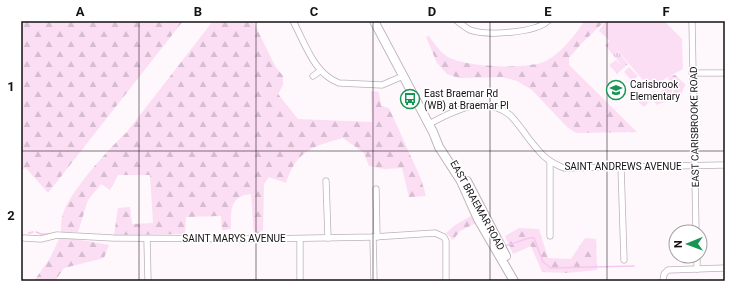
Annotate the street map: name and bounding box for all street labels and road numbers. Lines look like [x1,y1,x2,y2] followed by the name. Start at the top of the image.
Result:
[688,66,701,188] street label: EAST CARISBROOKE ROAD
[448,158,507,252] street label: EAST BRAEMAR ROAD
[564,161,682,172] street label: SAINT ANDREWS AVENUE
[182,233,286,244] street label: SAINT MARYS AVENUE

